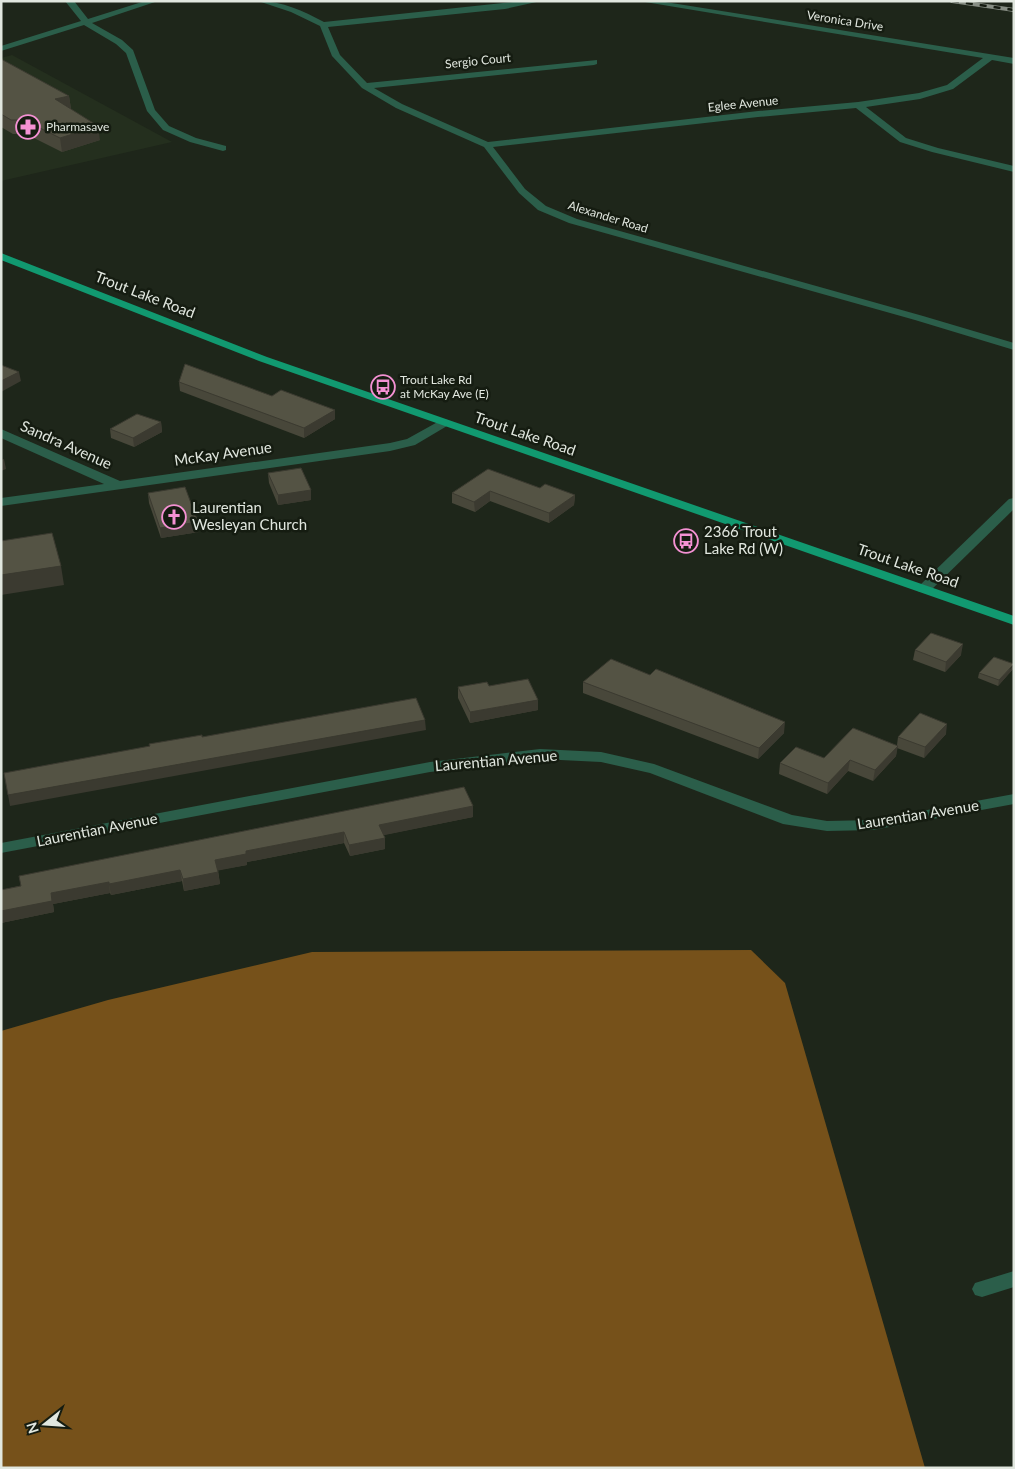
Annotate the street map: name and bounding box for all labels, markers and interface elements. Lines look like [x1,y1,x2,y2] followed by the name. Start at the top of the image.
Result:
[806,7,884,34] street label: Veronica Drive
[444,50,512,71] street label: Sergio Court
[707,92,779,115] street label: Eglee Avenue
[15,114,41,140] pharmacy icon: Pharmasave
[46,119,109,134] place label: Pharmasave
[566,197,650,236] street label: Alexander Road
[93,267,198,321] street label: Trout Lake Road
[400,372,489,401] place label: Trout Lake Rd at McKay Ave (E)
[370,374,396,400] bus stop icon: Trout Lake Rd at McKay Ave (E)
[472,407,578,459] street label: Trout Lake Road
[18,416,115,472] street label: Sandra Avenue
[173,437,273,469] street label: McKay Avenue
[192,498,307,533] place label: Laurentian Wesleyan Church
[161,504,187,530] church icon: Laurentian Wesleyan Church
[704,522,783,557] place label: 2366 Trout Lake Rd (W)
[673,528,699,554] bus stop icon: 2366 Trout Lake Rd (W)
[855,539,961,591] street label: Trout Lake Road
[434,746,558,774] street label: Laurentian Avenue
[856,795,980,833] street label: Laurentian Avenue
[35,808,159,850] street label: Laurentian Avenue
[20,1399,70,1449] north arrow
[22,1420,42,1436] text: N

